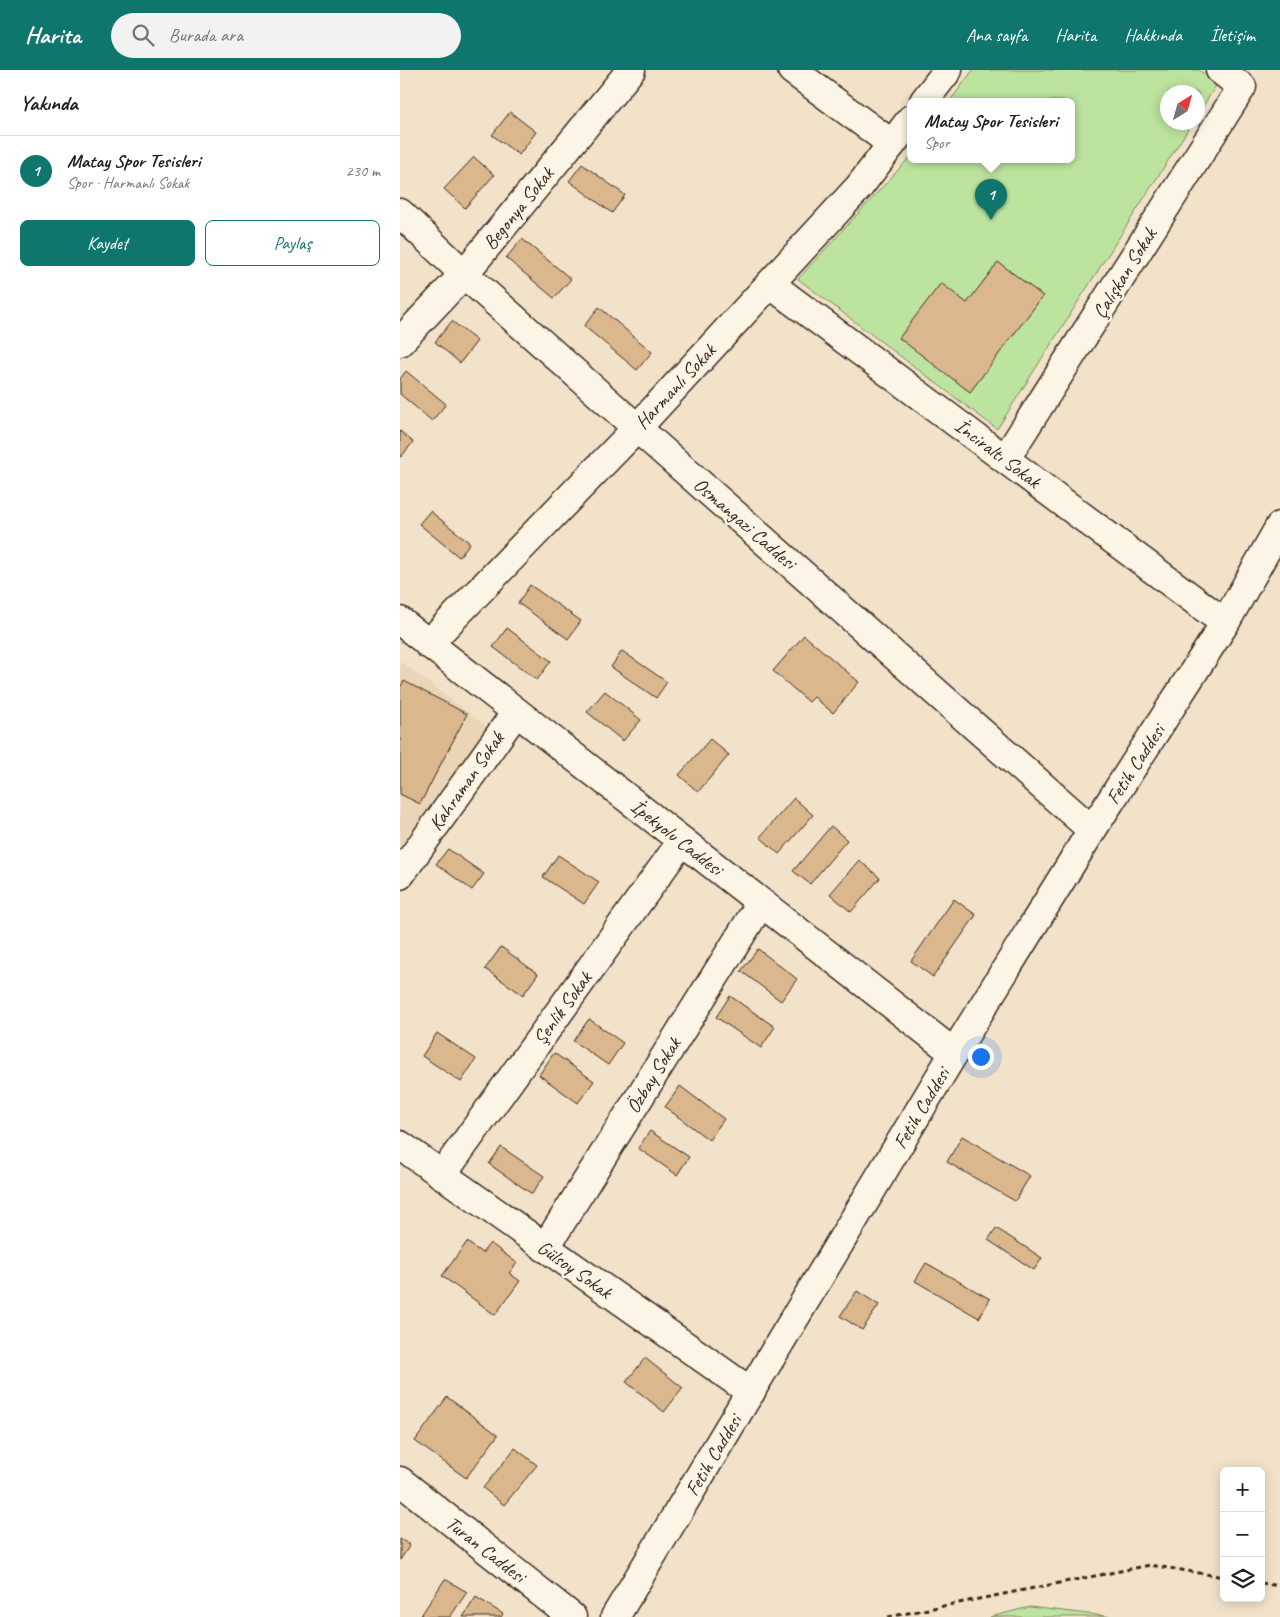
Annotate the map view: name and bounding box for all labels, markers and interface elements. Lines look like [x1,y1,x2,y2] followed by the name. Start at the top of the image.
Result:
[111,13,461,58] search box
[25,20,81,50] text: Harita
[129,21,157,49] icon: search
[169,23,243,47] text: Burada ara
[966,24,1027,46] text: Ana sayfa
[1055,24,1096,46] text: Harita
[1124,24,1182,46] text: Hakkında
[1210,24,1255,46] text: İletişim
[1160,85,1205,130] north arrow
[20,90,78,116] text: Yakında
[907,98,1075,163] popup
[924,109,1058,133] text: Matay Spor Tesisleri
[924,133,950,153] text: Spor
[67,149,200,173] text: Matay Spor Tesisleri
[32,161,40,181] text: 1
[346,161,380,181] text: 230 m
[477,161,560,255] street label: Begonya Sokak
[67,173,189,193] text: Spor · Harmanlı Sokak
[975,179,1007,220] pin: 1
[20,220,195,266] button: Kaydet
[205,220,380,266] button: Paylaş
[1087,222,1163,323] street label: Çalışkan Sokak
[630,337,722,434] street label: Harmanlı Sokak
[950,413,1047,495] street label: İnciraltı Sokak
[688,472,803,576] street label: Osmangazi Caddesi
[1100,718,1172,809] street label: Fetih Caddesi
[423,726,511,835] street label: Kahraman Sokak
[626,794,729,882] street label: İpekyolu Caddesi
[527,965,598,1050] street label: Şenlik Sokak
[620,1031,687,1118] street label: Özbay Sokak
[968,1044,994,1070] your location
[887,1061,957,1153] street label: Fetih Caddesi
[532,1235,618,1305] street label: Gülsoy Sokak
[679,1408,749,1500] street label: Fetih Caddesi
[1220,1467,1265,1602] map controls
[1220,1467,1265,1512] button: +
[441,1510,532,1590] street label: Turan Caddesi
[1220,1512,1265,1557] button: −
[1220,1557,1265,1602] button: layers

